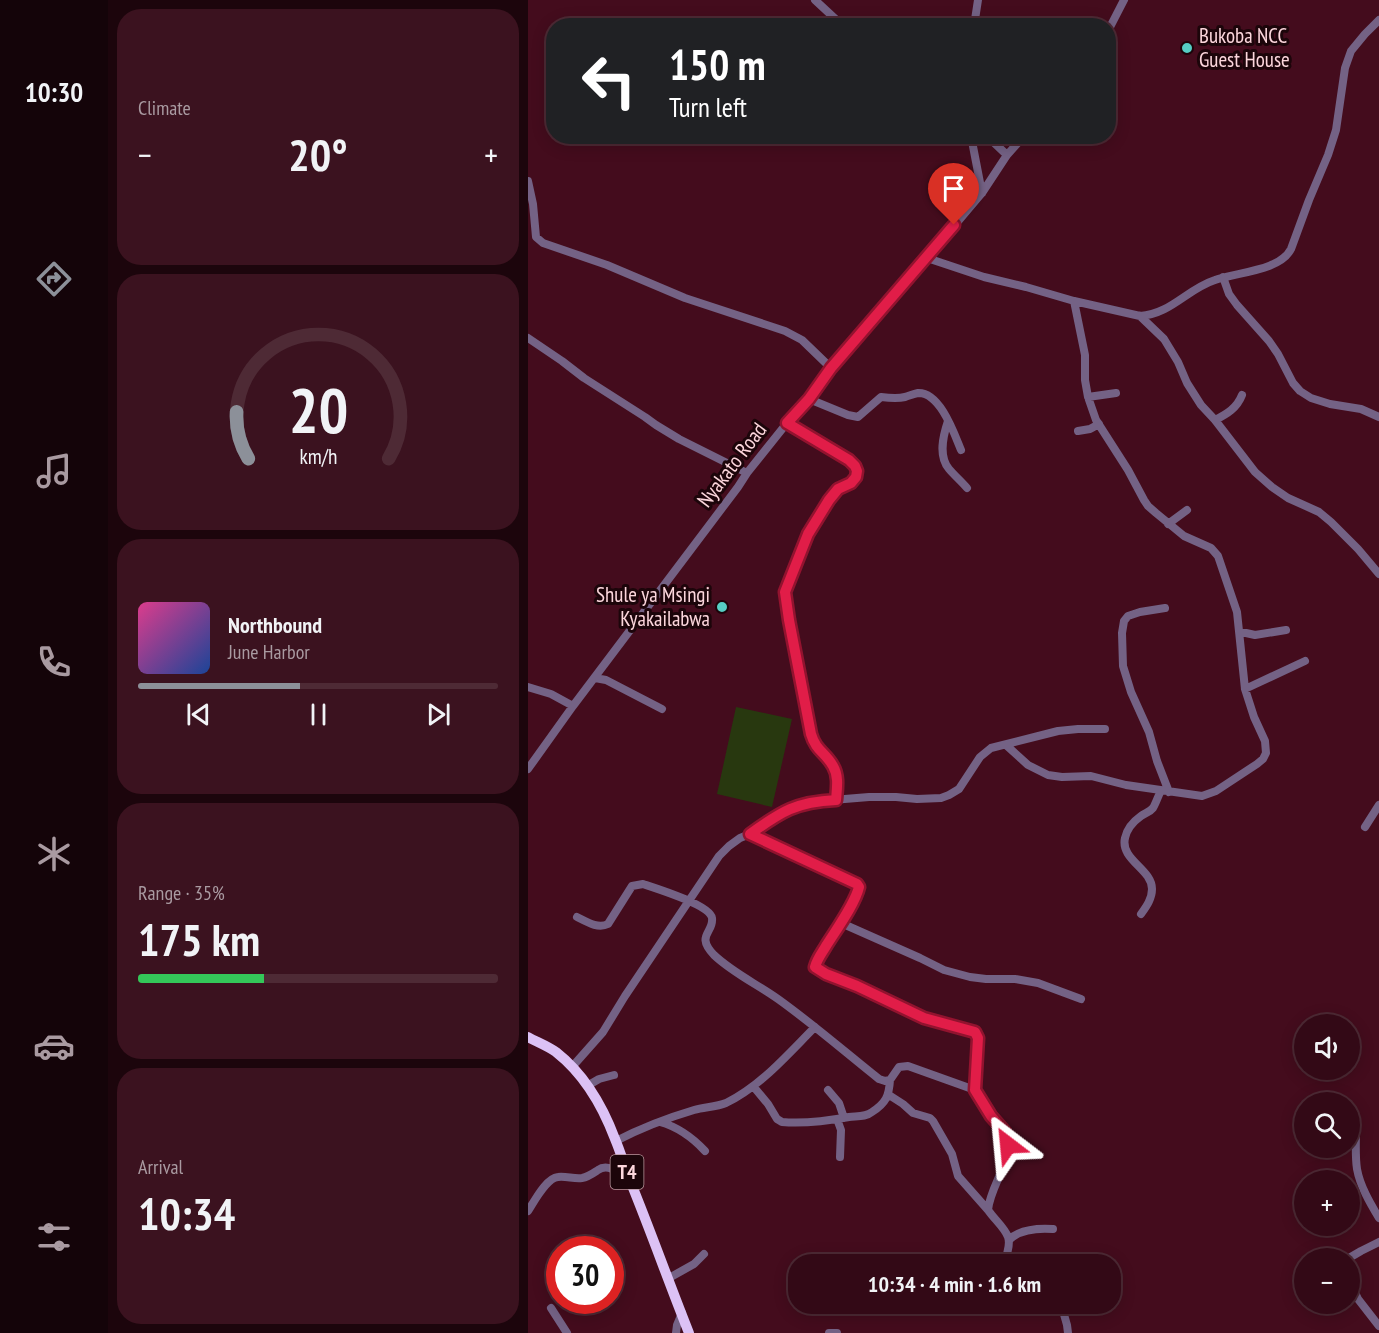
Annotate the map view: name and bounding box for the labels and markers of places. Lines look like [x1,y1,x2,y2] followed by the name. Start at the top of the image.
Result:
[1199,22,1290,73] place label: Bukoba NCC Guest House
[1180,41,1194,55] marker: Bukoba NCC Guest House
[928,163,979,225] pin
[596,581,710,632] place label: Shule ya Msingi Kyakailabwa
[715,600,729,614] marker: Shule ya Msingi Kyakailabwa

